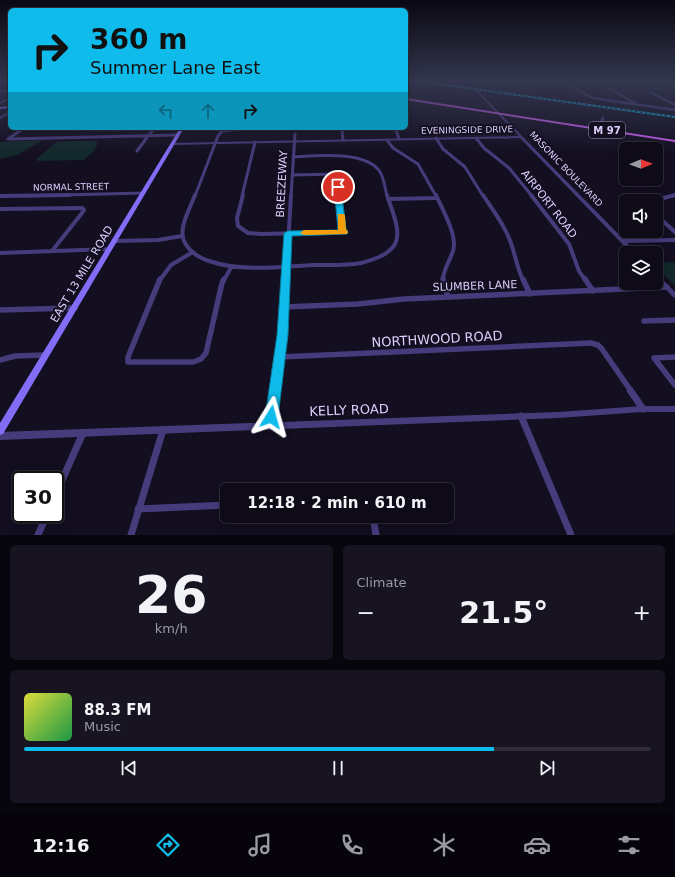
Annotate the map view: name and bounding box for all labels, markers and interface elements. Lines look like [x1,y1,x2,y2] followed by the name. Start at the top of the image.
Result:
[90,23,187,56] text: 360 m
[24,24,76,76] icon: right
[90,57,260,78] text: Summer Lane East
[155,100,177,122] icon: left
[197,100,219,122] icon: ahead
[239,100,261,122] icon: right
[589,122,625,138] road number: M 97
[421,124,513,136] street label: EVENINGSIDE DRIVE
[527,129,605,209] street label: MASONIC BOULEVARD
[619,142,663,186] north arrow
[619,142,663,290] map controls
[274,150,290,218] street label: BREEZEWAY
[518,167,580,241] street label: AIRPORT ROAD
[321,170,355,204] pin
[327,176,349,198] icon: arrive
[33,181,110,193] street label: NORMAL STREET
[619,194,663,238] button: sound
[48,223,116,325] street label: EAST 13 MILE ROAD
[619,246,663,290] button: layers
[432,278,518,294] street label: SLUMBER LANE
[371,328,503,350] street label: NORTHWOOD ROAD
[250,396,292,438] position arrow
[309,401,389,419] street label: KELLY ROAD
[12,471,64,523] speed limit sign: 30
[247,494,427,512] text: 12:18 · 2 min · 610 m
[135,565,207,625] text: 26
[357,575,407,590] text: Climate
[459,595,548,630] text: 21.5°
[357,600,375,625] text: −
[633,600,651,625] text: +
[155,621,188,636] text: km/h
[84,701,151,719] text: 88.3 FM
[84,719,121,734] text: Music
[118,757,140,779] icon: previous
[327,757,349,779] icon: pause
[536,757,558,779] icon: next
[154,831,182,859] icon: directions
[246,831,274,859] icon: music
[338,831,366,859] icon: phone
[430,831,458,859] icon: climate
[523,831,551,859] icon: car
[615,831,643,859] icon: filters
[32,835,89,856] text: 12:16

